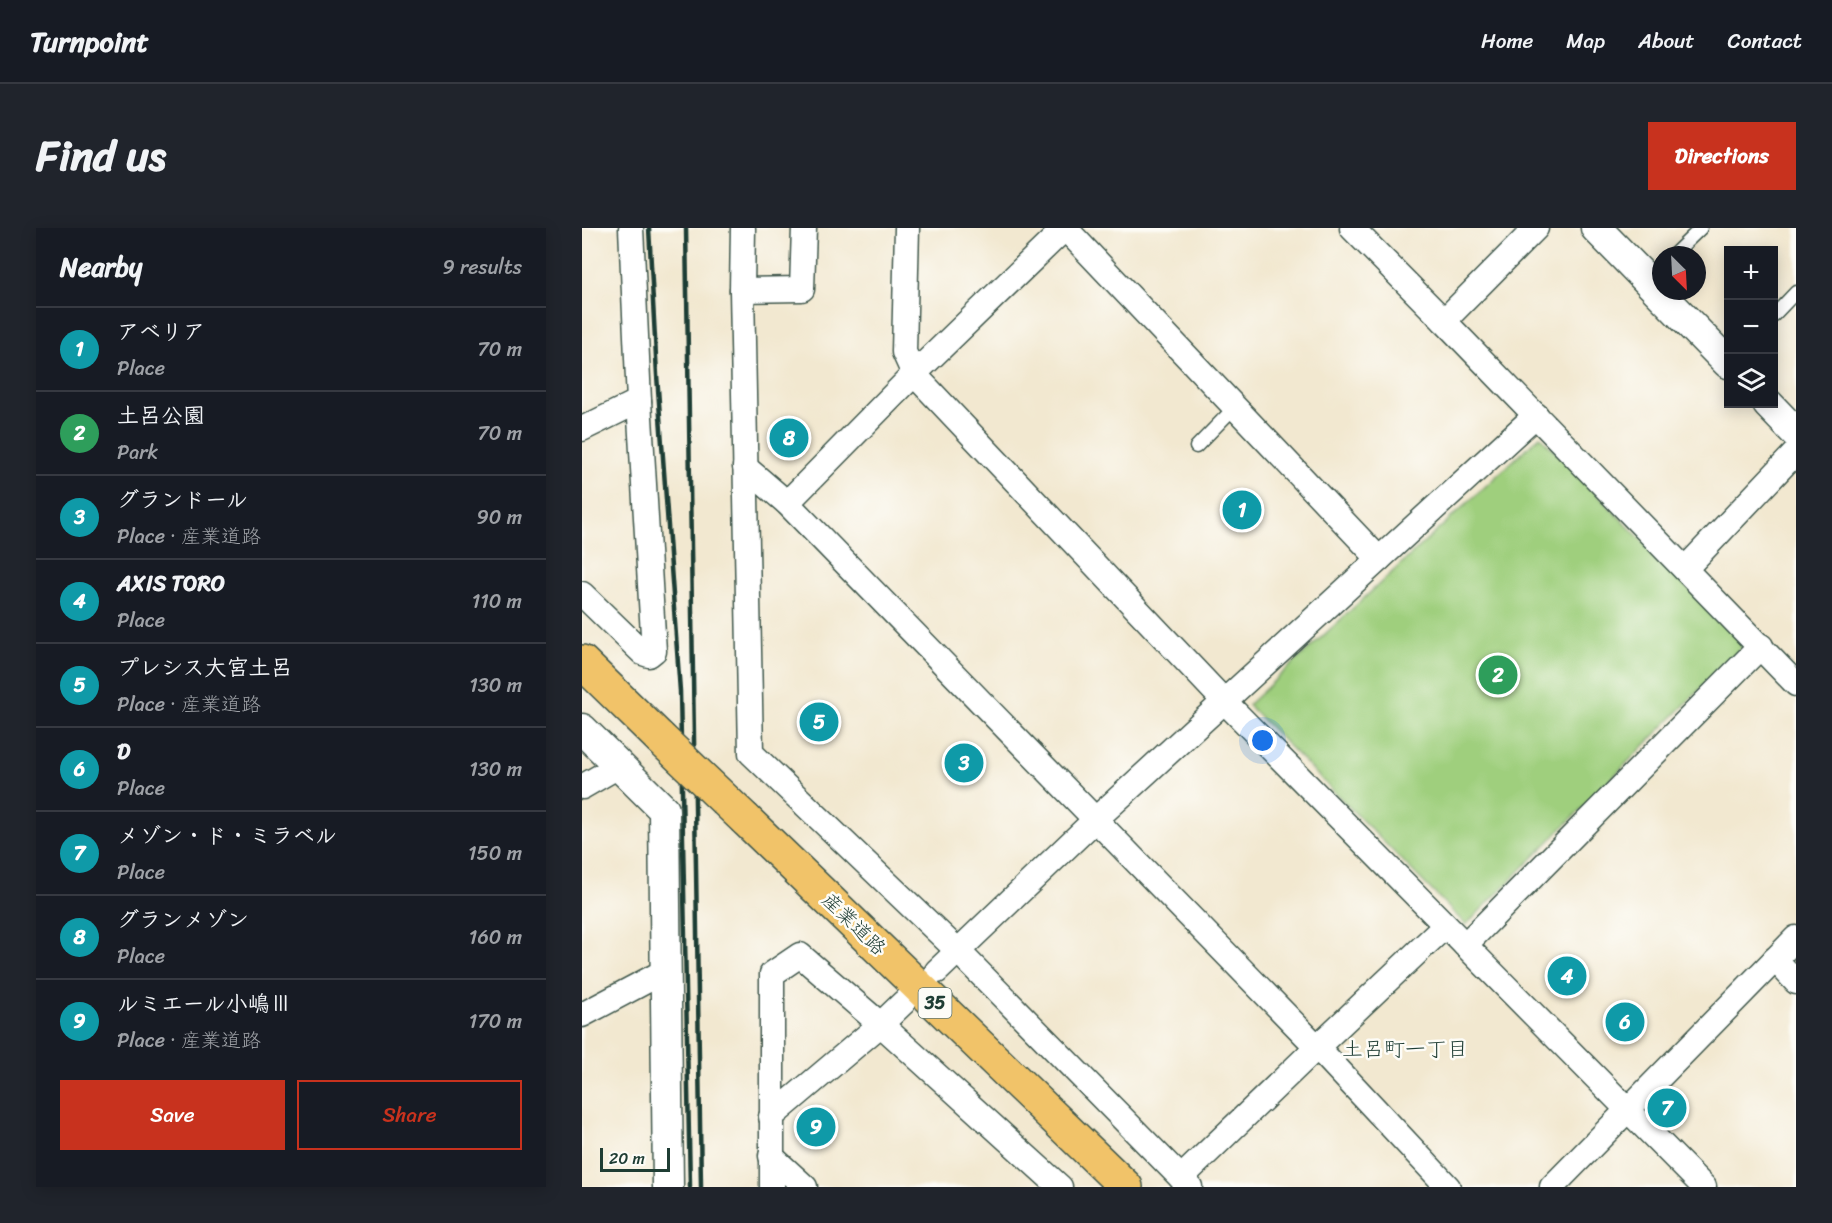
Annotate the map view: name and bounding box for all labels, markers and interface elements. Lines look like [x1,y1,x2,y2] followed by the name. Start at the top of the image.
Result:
[30,17,149,66] text: Turnpoint
[1481,22,1533,60] text: Home
[1566,22,1605,60] text: Map
[1638,22,1695,60] text: About
[1728,22,1802,60] text: Contact
[36,119,166,193] text: Find us
[1648,122,1796,190] button: Directions
[60,244,142,290] text: Nearby
[1652,246,1706,300] north arrow
[1724,246,1778,408] map controls
[1724,246,1778,300] button: +
[442,250,522,285] text: 9 results
[1724,300,1778,354] button: −
[117,312,205,351] text: アベリア
[75,332,84,367] text: 1
[477,332,522,367] text: 70 m
[117,351,165,386] text: Place
[1724,354,1778,408] button: layers
[117,396,205,435] text: 土呂公園
[74,416,85,451] text: 2
[477,416,522,451] text: 70 m
[770,416,808,460] pin: 8
[117,435,158,470] text: Park
[117,480,248,519] text: グランドール
[1222,488,1262,532] pin: 1
[74,500,85,535] text: 3
[477,500,522,535] text: 90 m
[117,519,261,554] text: Place · 産業道路
[117,564,225,603] text: AXIS TORO
[73,584,86,619] text: 4
[472,584,522,619] text: 110 m
[117,603,165,638] text: Place
[117,648,293,687] text: プレシス大宮土呂
[1478,652,1518,698] pin: 2
[73,668,86,703] text: 5
[469,668,522,703] text: 130 m
[117,687,261,722] text: Place · 産業道路
[800,700,838,744] pin: 5
[1248,726,1277,755] your location
[117,732,130,771] text: D
[944,740,983,786] pin: 3
[74,752,85,787] text: 6
[469,752,522,787] text: 130 m
[117,771,165,806] text: Place
[117,816,337,855] text: メゾン・ド・ミラベル
[74,836,85,871] text: 7
[468,836,522,871] text: 150 m
[117,855,165,890] text: Place
[813,884,895,964] street label: 産業道路
[117,900,249,939] text: グランメゾン
[73,920,86,955] text: 8
[469,920,522,955] text: 160 m
[117,939,165,974] text: Place
[1548,954,1586,999] pin: 4
[117,984,292,1023] text: ルミエール小嶋Ⅲ
[918,988,952,1018] road number: 35
[1606,1000,1644,1044] pin: 6
[73,1004,86,1039] text: 9
[469,1004,522,1039] text: 170 m
[117,1023,261,1058] text: Place · 産業道路
[1342,1030,1468,1068] district label: 土呂町一丁目
[60,1080,285,1150] button: Save
[297,1080,522,1150] button: Share
[1648,1086,1686,1130] pin: 7
[796,1104,836,1150] pin: 9
[609,1144,645,1173] text: 20 m
[600,1145,670,1172] scale bar

